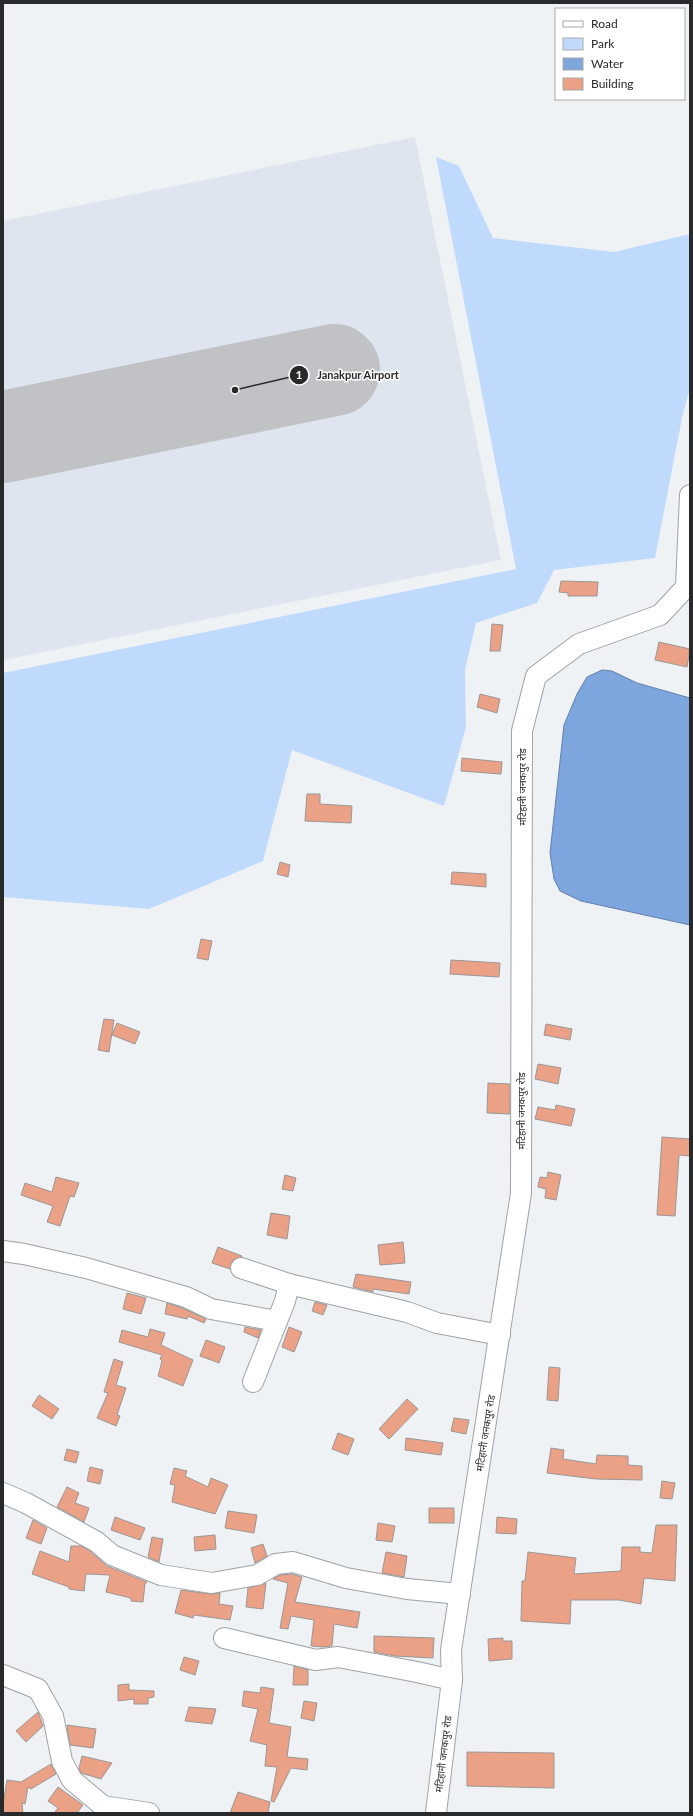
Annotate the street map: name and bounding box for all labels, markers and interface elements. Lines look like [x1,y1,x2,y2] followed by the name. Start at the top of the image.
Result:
[555,8,685,100] legend
[591,16,618,31] text: Road
[591,36,615,51] text: Park
[591,56,624,71] text: Water
[591,76,634,91] text: Building
[289,363,407,386] callout: Janakpur Airport
[296,367,303,382] text: 1
[317,368,400,381] text: Janakpur Airport
[516,748,529,826] street label: मटिहानी जनकपुर रोड
[515,1072,528,1150] street label: मटिहानी जनकपुर रोड
[473,1393,498,1472] street label: मटिहानी जनकपुर रोड
[432,1714,455,1793] street label: मटिहानी जनकपुर रोड

